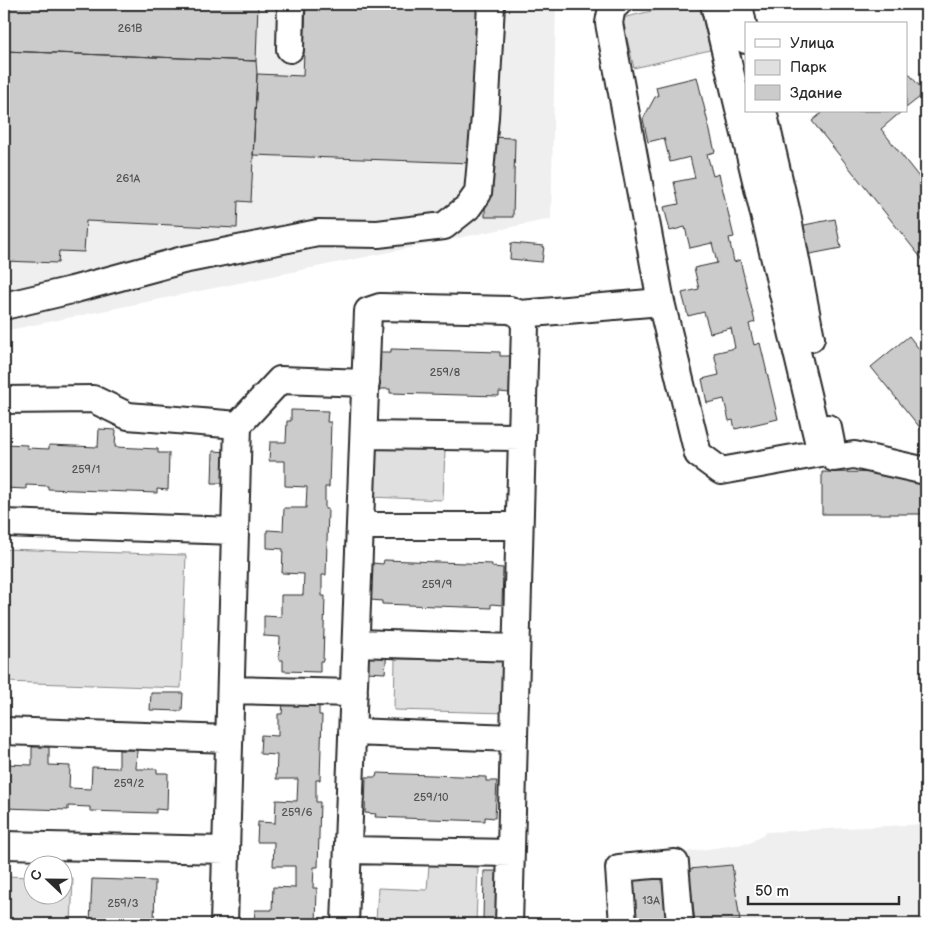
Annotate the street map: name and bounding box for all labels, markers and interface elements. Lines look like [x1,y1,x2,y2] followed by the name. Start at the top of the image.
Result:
[118,22,142,35] house number: 261В
[745,22,908,112] legend
[790,34,835,53] text: Улица
[790,58,827,77] text: Парк
[790,84,842,103] text: Здание
[116,172,140,185] house number: 261А
[430,366,460,379] house number: 259/8
[72,463,100,476] house number: 259/1
[422,578,452,591] house number: 259/9
[114,777,145,790] house number: 259/2
[414,791,449,804] house number: 259/10
[282,806,313,819] house number: 259/6
[22,856,72,906] north arrow
[27,867,46,883] text: С
[748,873,899,905] scale bar
[755,882,789,901] text: 50 m
[642,894,660,907] house number: 13А
[108,897,139,910] house number: 259/3

